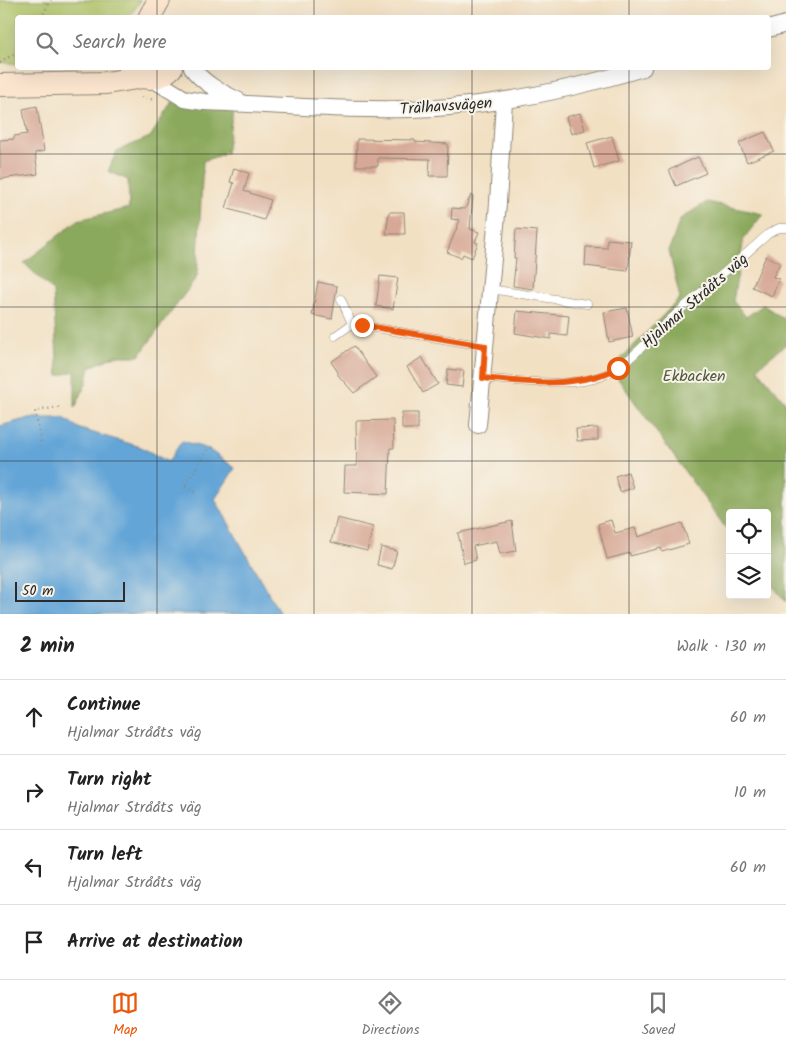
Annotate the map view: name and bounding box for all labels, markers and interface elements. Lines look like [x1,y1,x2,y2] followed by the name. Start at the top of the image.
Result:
[15,15,771,70] search box
[73,28,167,58] text: Search here
[33,29,61,57] icon: search
[399,91,493,122] street label: Trälhavsvägen
[636,248,754,355] street label: Hjalmar Strååts väg
[351,314,374,337] route end
[607,357,630,380] route start
[662,364,726,389] park label: Ekbacken
[726,509,771,599] map controls
[726,509,771,554] button: locate
[726,554,771,599] button: layers
[15,579,125,602] scale bar
[22,580,53,602] text: 50 m
[20,630,75,663] text: 2 min
[677,634,766,659] text: Walk · 130 m
[67,690,140,720] text: Continue
[20,703,48,731] icon: ahead
[730,705,766,730] text: 60 m
[67,720,202,745] text: Hjalmar Strååts väg
[67,765,152,795] text: Turn right
[20,778,48,806] icon: right
[734,780,766,805] text: 10 m
[67,795,202,820] text: Hjalmar Strååts väg
[67,840,142,870] text: Turn left
[20,853,48,881] icon: left
[730,855,766,880] text: 60 m
[67,870,202,895] text: Hjalmar Strååts väg
[67,927,243,957] text: Arrive at destination
[20,928,48,956] icon: arrive
[111,989,139,1041] tab: Map
[361,989,419,1041] tab: Directions
[642,989,675,1041] tab: Saved

